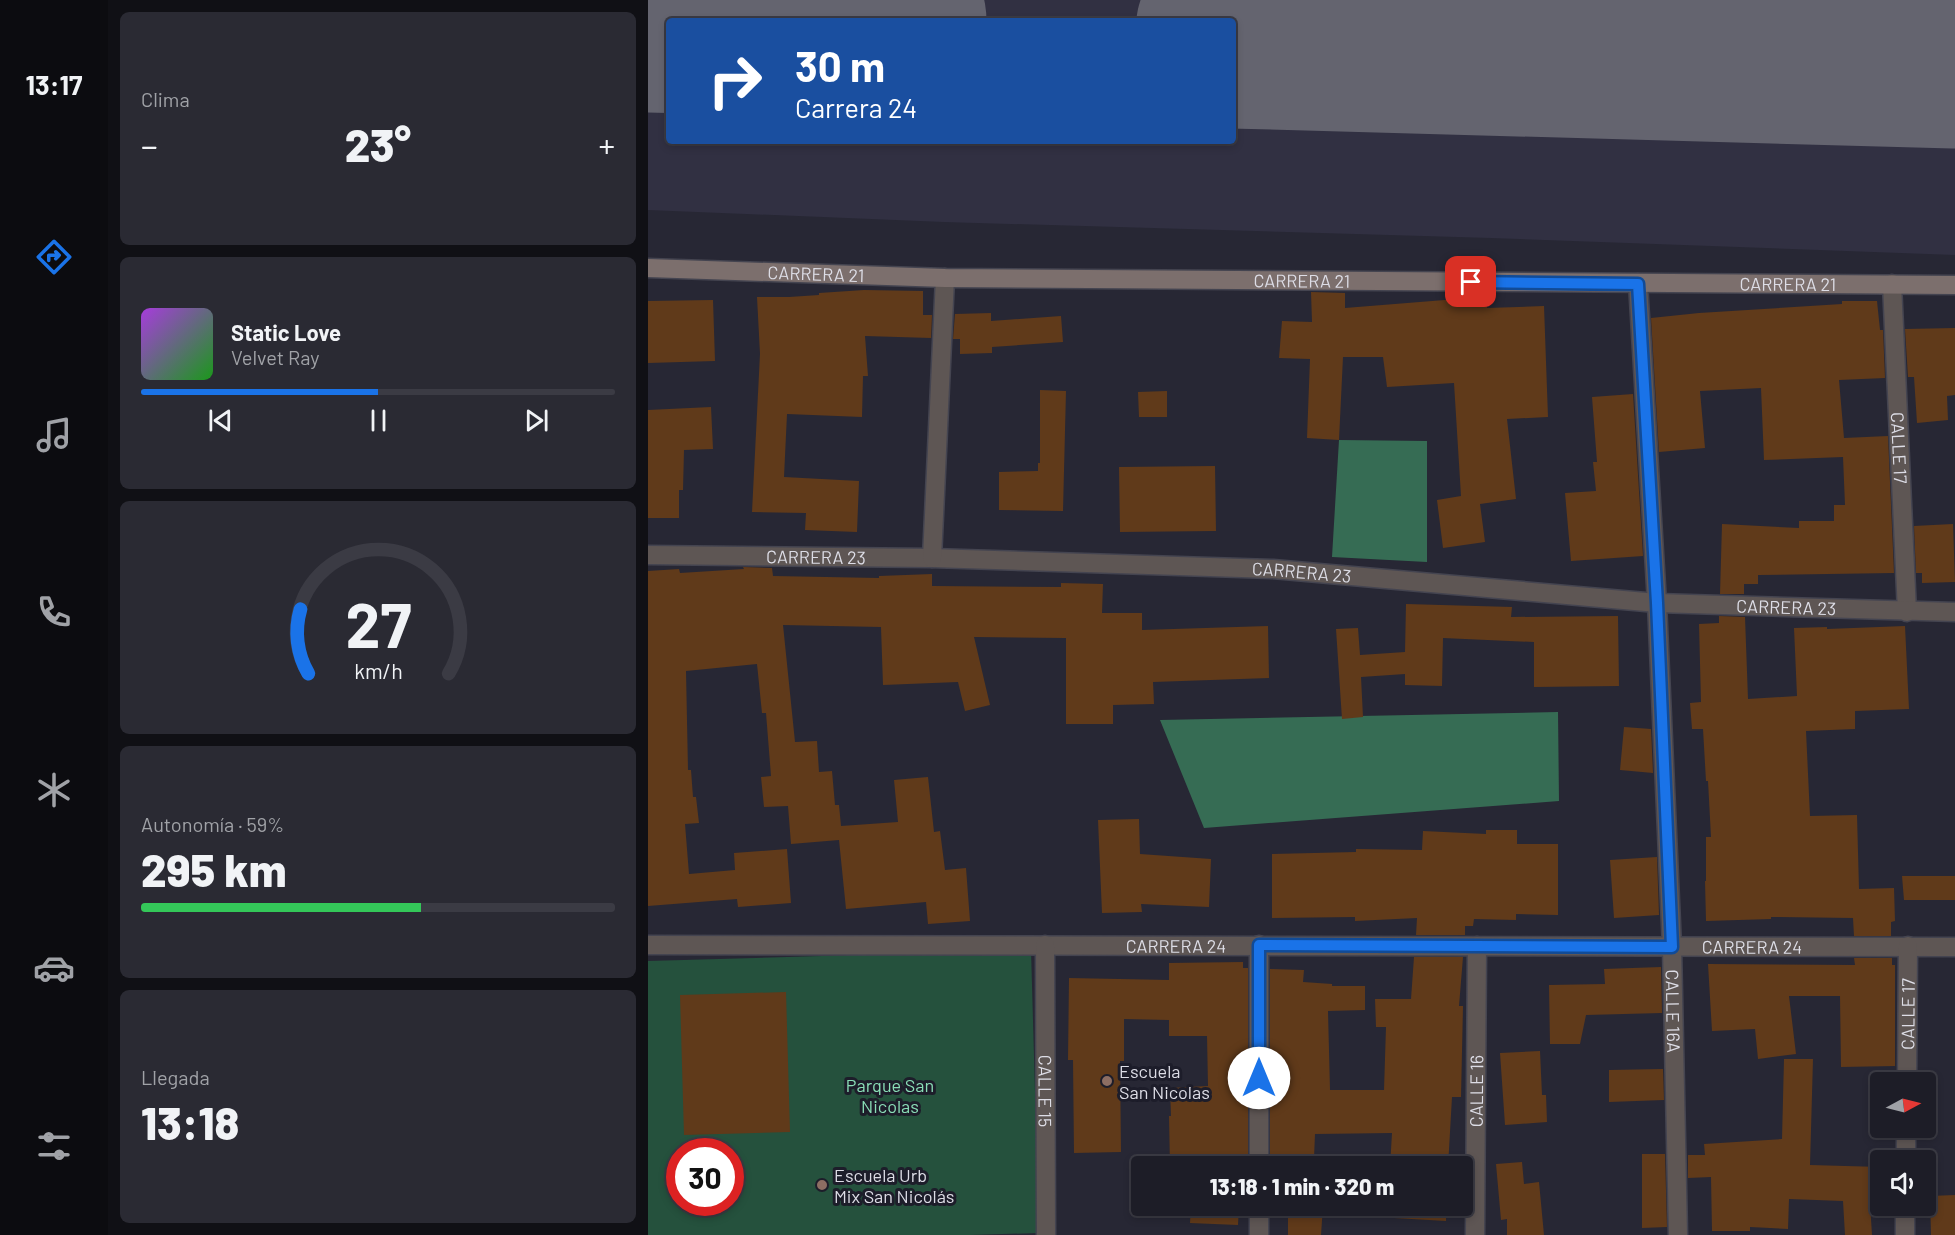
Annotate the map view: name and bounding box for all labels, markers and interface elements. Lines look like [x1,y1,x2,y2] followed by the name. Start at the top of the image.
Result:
[795,40,885,90] text: 30 m
[696,42,774,120] icon: right
[26,68,82,100] text: 13:17
[141,87,190,111] text: Clima
[795,91,917,123] text: Carrera 24
[345,117,411,171] text: 23°
[141,125,158,165] text: −
[598,125,615,165] text: +
[33,236,75,278] icon: directions
[1445,256,1496,307] pin
[767,261,865,286] street label: CARRERA 21
[1454,265,1487,298] icon: arrive
[1253,269,1350,292] street label: CARRERA 21
[1739,273,1836,295] street label: CARRERA 21
[231,319,341,345] text: Static Love
[231,345,320,369] text: Velvet Ray
[204,404,237,437] icon: previous
[362,404,395,437] icon: pause
[520,404,553,437] icon: next
[1887,412,1912,485] street label: CALLE 17
[33,414,75,456] icon: music
[766,545,866,568] street label: CARRERA 23
[1252,557,1352,587] street label: CARRERA 23
[345,587,411,661] text: 27
[33,591,75,633] icon: phone
[1736,594,1836,619] street label: CARRERA 23
[354,659,402,684] text: km/h
[33,769,75,811] icon: climate
[141,812,284,836] text: Autonomía · 59%
[141,842,287,896] text: 295 km
[1126,935,1226,957] street label: CARRERA 24
[1702,936,1802,958] street label: CARRERA 24
[33,947,75,989] icon: car
[1661,969,1685,1053] street label: CALLE 16A
[1896,978,1919,1050] street label: CALLE 17
[1227,1046,1291,1110] position arrow
[1034,1055,1057,1127] street label: CALLE 15
[1465,1055,1487,1127] street label: CALLE 16
[1119,1060,1210,1103] place label: Escuela San Nicolas
[141,1065,210,1089] text: Llegada
[1870,1072,1936,1138] north arrow
[1870,1072,1936,1216] map controls
[846,1074,934,1117] park label: Parque San Nicolas
[1100,1074,1114,1088] marker: Escuela San Nicolas
[141,1095,239,1149] text: 13:18
[33,1125,75,1167] icon: filters
[666,1138,744,1216] speed limit sign: 30
[1870,1150,1936,1216] button: sound
[834,1164,954,1207] place label: Escuela Urb Mix San Nicolás
[1210,1173,1394,1199] text: 13:18 · 1 min · 320 m
[815,1178,829,1192] marker: Escuela Urb Mix San Nicolás

